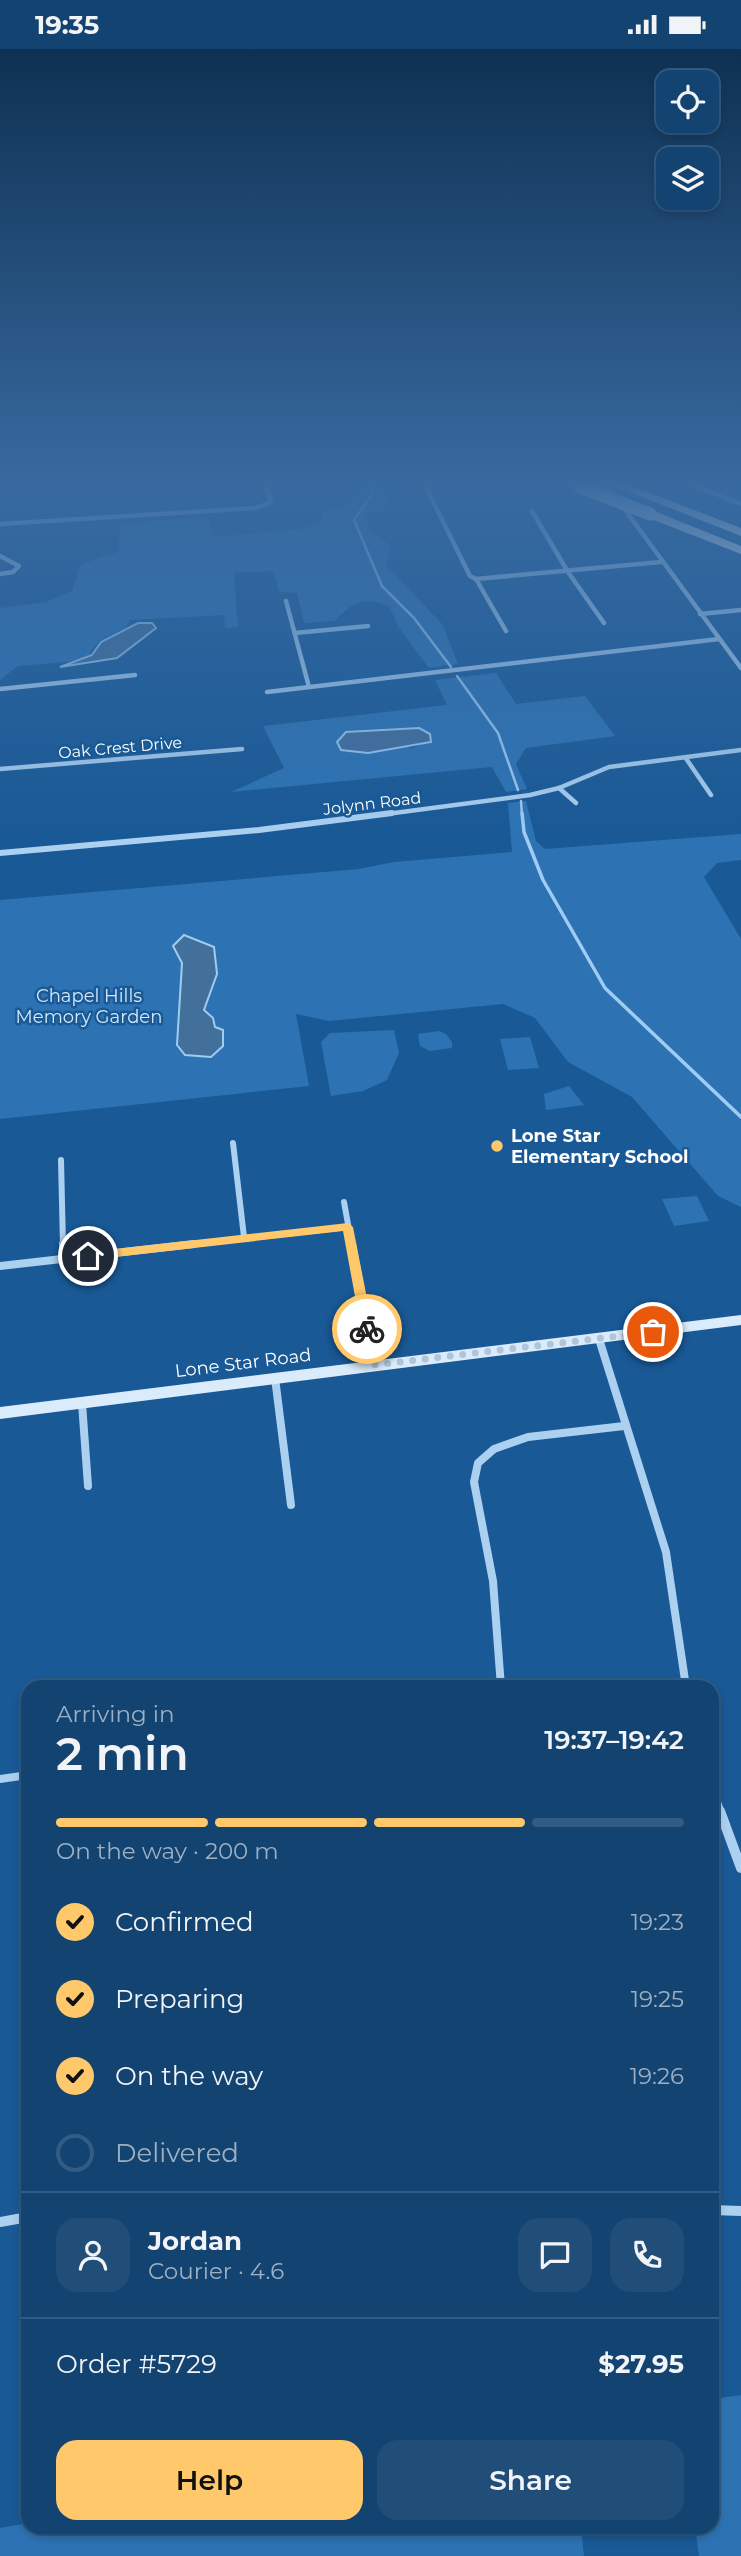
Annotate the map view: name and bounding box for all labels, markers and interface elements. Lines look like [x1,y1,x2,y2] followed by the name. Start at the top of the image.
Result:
[35,9,99,41] text: 19:35
[656,70,719,210] map controls
[656,70,719,133] button: locate
[656,147,719,210] button: layers
[57,733,183,762] street label: Oak Crest Drive
[321,788,422,819] street label: Jolynn Road
[16,985,162,1028] park label: Chapel Hills Memory Garden
[511,1125,688,1168] place label: Lone Star Elementary School
[489,1138,505,1154] marker: Lone Star Elementary School
[58,1226,118,1286] pin
[69,1237,107,1275] icon: home
[332,1294,402,1364] courier
[623,1302,683,1362] pin
[348,1310,386,1348] icon: bike
[634,1313,672,1351] icon: bag
[174,1344,312,1382] street label: Lone Star Road
[56,1700,175,1728] text: Arriving in
[544,1724,684,1756] text: 19:37–19:42
[56,1725,189,1782] text: 2 min
[56,1837,279,1865] text: On the way · 200 m
[56,1903,94,1941] icon: check
[115,1906,254,1938] text: Confirmed
[631,1908,684,1936] text: 19:23
[56,1980,94,2018] icon: check
[115,1983,244,2015] text: Preparing
[631,1985,684,2013] text: 19:25
[56,2057,94,2095] icon: check
[115,2060,263,2092] text: On the way
[630,2062,684,2090] text: 19:26
[115,2137,239,2169] text: Delivered
[56,2218,130,2292] button: person
[518,2218,592,2292] button: chat
[610,2218,684,2292] button: phone
[148,2225,242,2257] text: Jordan
[148,2257,284,2285] text: Courier · 4.6
[56,2348,217,2380] text: Order #5729
[598,2348,684,2380] text: $27.95
[56,2440,363,2520] button: Help
[377,2440,684,2520] button: Share

